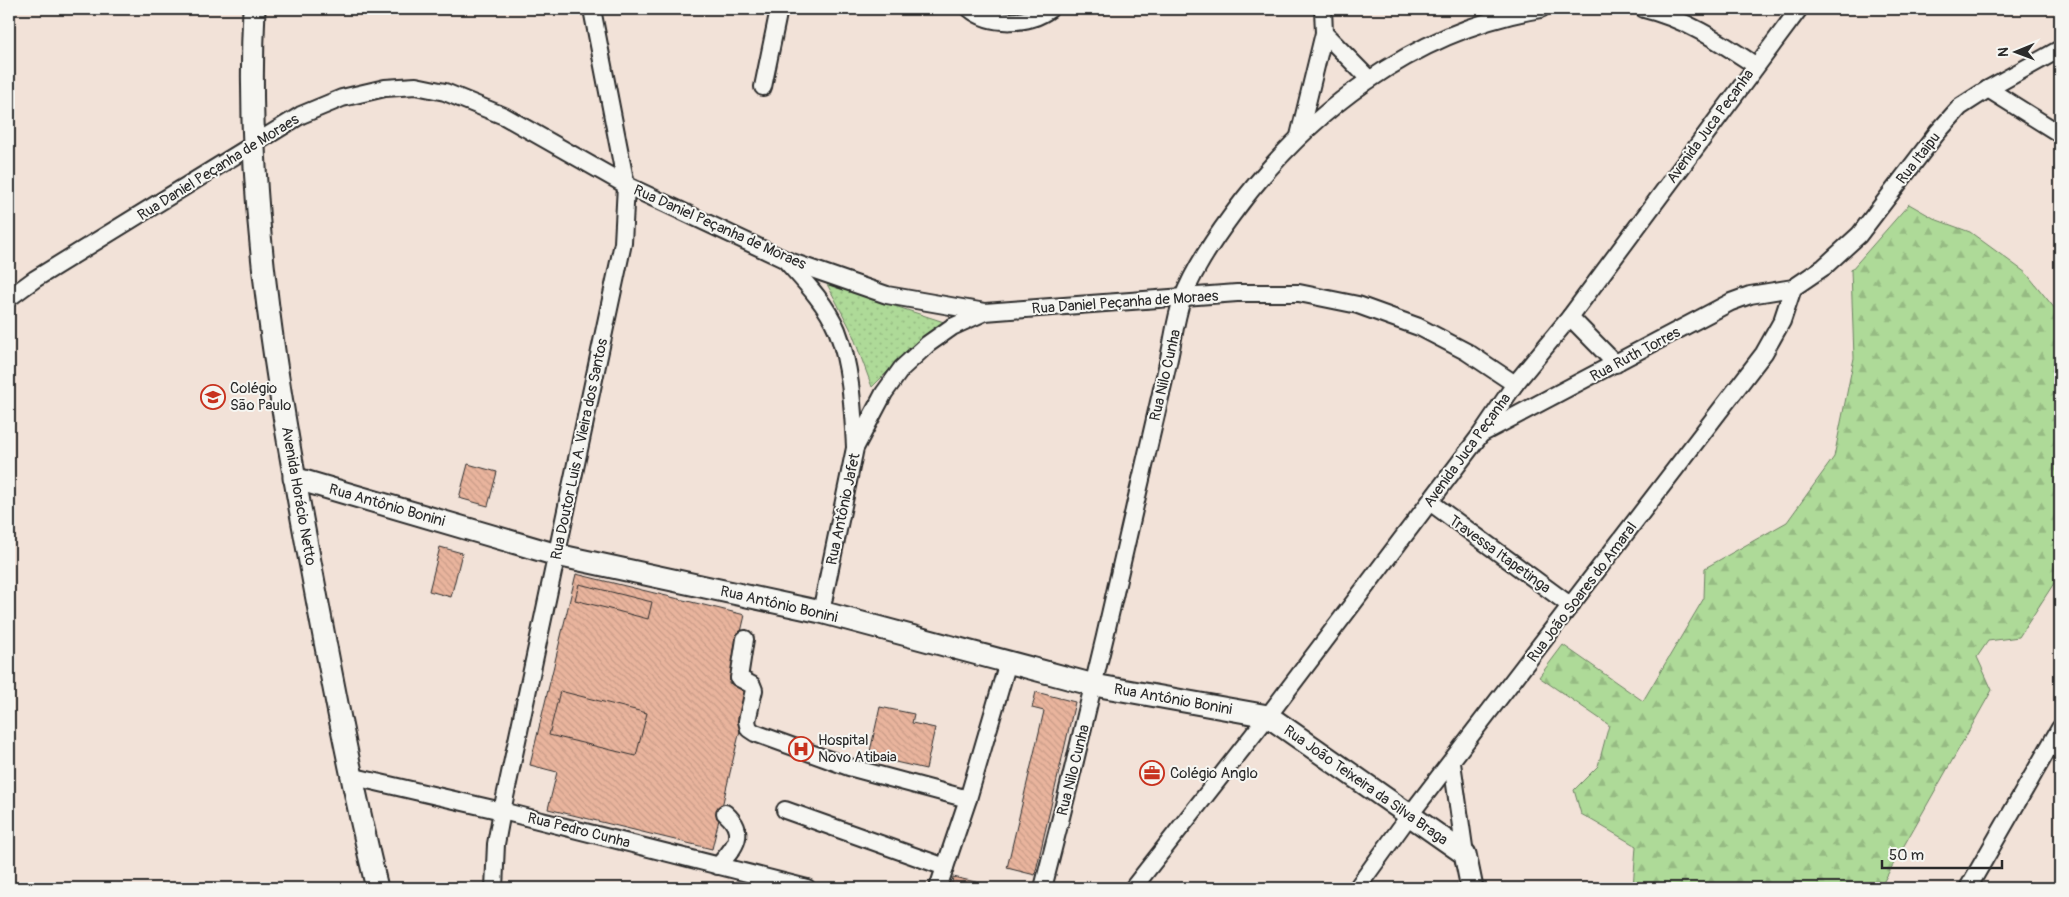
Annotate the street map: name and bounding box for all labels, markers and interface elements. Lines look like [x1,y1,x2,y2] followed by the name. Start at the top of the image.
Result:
[1992,28,2042,78] north arrow
[1995,47,2012,57] text: N
[1663,65,1758,187] street label: Avenida Juca Peçanha
[134,110,303,225] street label: Rua Daniel Peçanha de Moraes
[1892,128,1945,188] street label: Rua Itaipu
[631,181,809,274] street label: Rua Daniel Peçanha de Moraes
[1031,286,1219,318] street label: Rua Daniel Peçanha de Moraes
[1587,323,1684,386] street label: Rua Ruth Torres
[1146,327,1185,423] street label: Rua Nilo Cunha
[547,336,612,562] street label: Rua Doutor Luis A. Vieira dos Santos
[230,379,291,415] place label: Colégio São Paulo
[200,384,226,410] school or university icon: Colégio São Paulo
[1420,389,1515,511] street label: Avenida Juca Peçanha
[277,425,320,567] street label: Avenida Horácio Netto
[822,450,865,567] street label: Rua Antônio Jafet
[327,480,447,531] street label: Rua Antônio Bonini
[1445,511,1554,598] street label: Travessa Itapetinga
[1523,518,1641,666] street label: Rua João Soares do Amaral
[718,582,840,627] street label: Rua Antônio Bonini
[1112,680,1234,719] street label: Rua Antônio Bonini
[1280,721,1452,849] street label: Rua João Teixeira da Silva Braga
[1053,722,1094,818] street label: Rua Nilo Cunha
[818,731,897,767] place label: Hospital Novo Atibaia
[788,736,814,762] hospital icon: Hospital Novo Atibaia
[1139,760,1165,786] office icon: Colégio Anglo
[1170,764,1258,783] place label: Colégio Anglo
[526,809,632,852] street label: Rua Pedro Cunha
[1882,837,2002,869] scale bar
[1889,846,1924,865] text: 50 m

